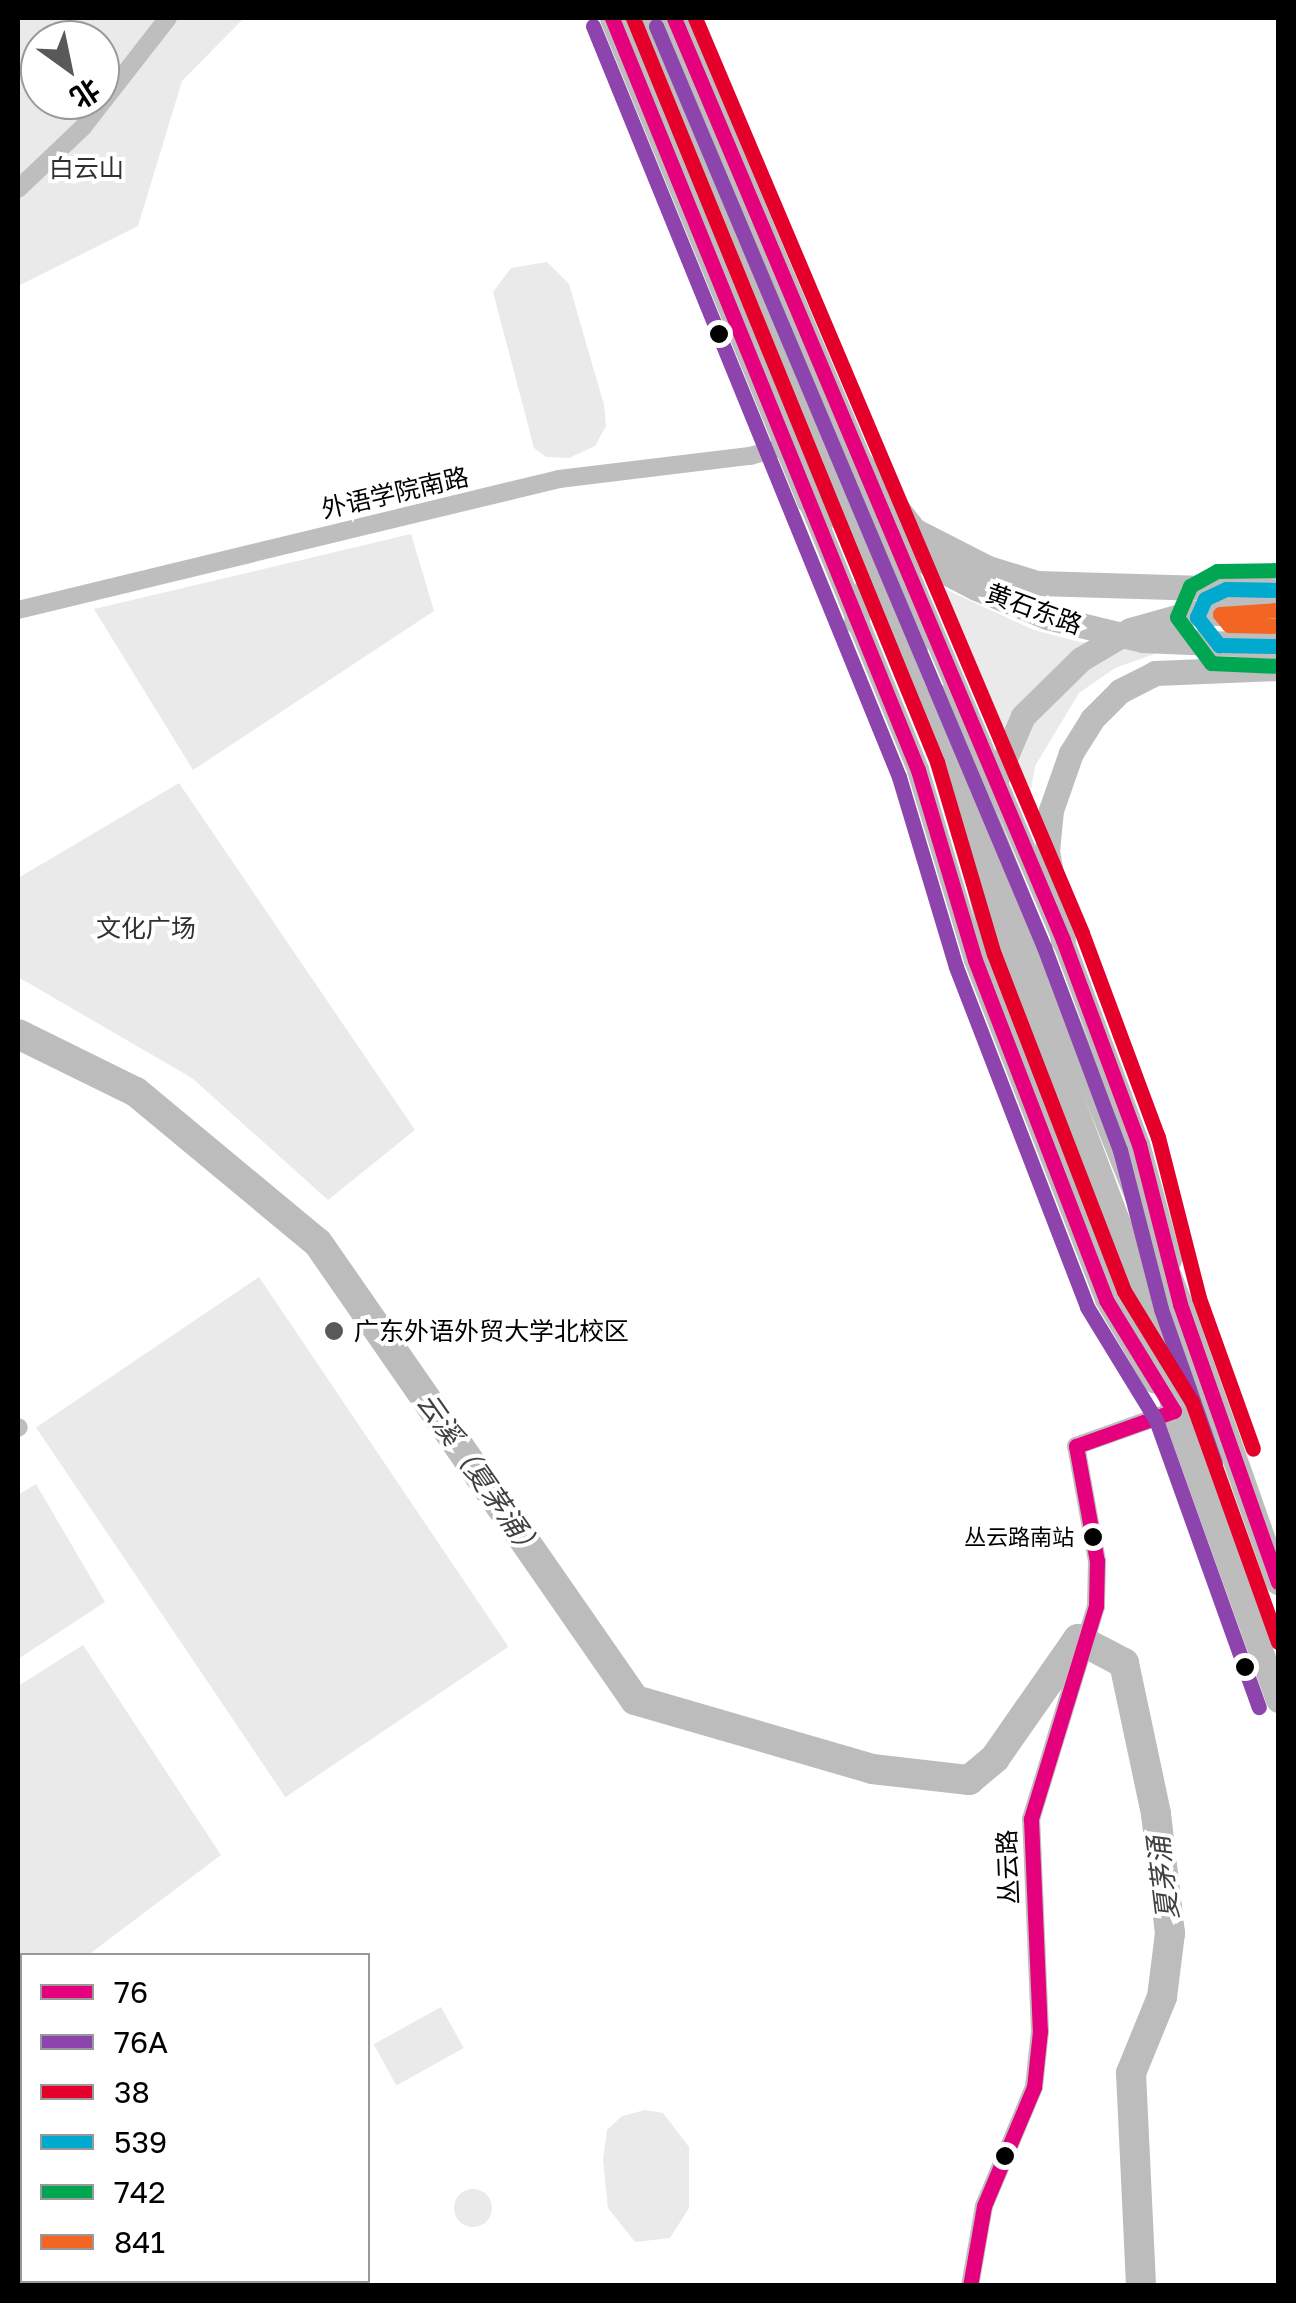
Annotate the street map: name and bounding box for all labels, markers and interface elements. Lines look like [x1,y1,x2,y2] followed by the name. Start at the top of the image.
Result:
[20,20,120,120] north arrow
[65,72,106,115] text: 北
[49,153,123,183] park label: 白云山
[709,324,729,344] unlabelled marker
[319,462,471,524] street label: 外语学院南路
[982,578,1086,640] street label: 黄石东路
[96,913,196,943] park label: 文化广场
[354,1316,629,1346] place label: 广东外语外贸大学北校区
[323,1320,345,1342] marker: 广东外语外贸大学北校区
[410,1386,550,1566] water label: 云溪（夏茅涌）
[964,1524,1074,1550] place label: 丛云路南站
[1083,1527,1103,1547] marker: 丛云路南站
[1235,1657,1255,1677] unlabelled marker
[992,1829,1024,1905] street label: 丛云路
[1141,1834,1185,1922] water label: 夏茅涌
[20,1953,370,2283] legend
[114,1974,148,2010] text: 76
[114,2024,168,2060] text: 76A
[114,2074,150,2110] text: 38
[114,2124,167,2160] text: 539
[995,2146,1015,2166] unlabelled marker
[114,2174,166,2210] text: 742
[114,2224,165,2260] text: 841

